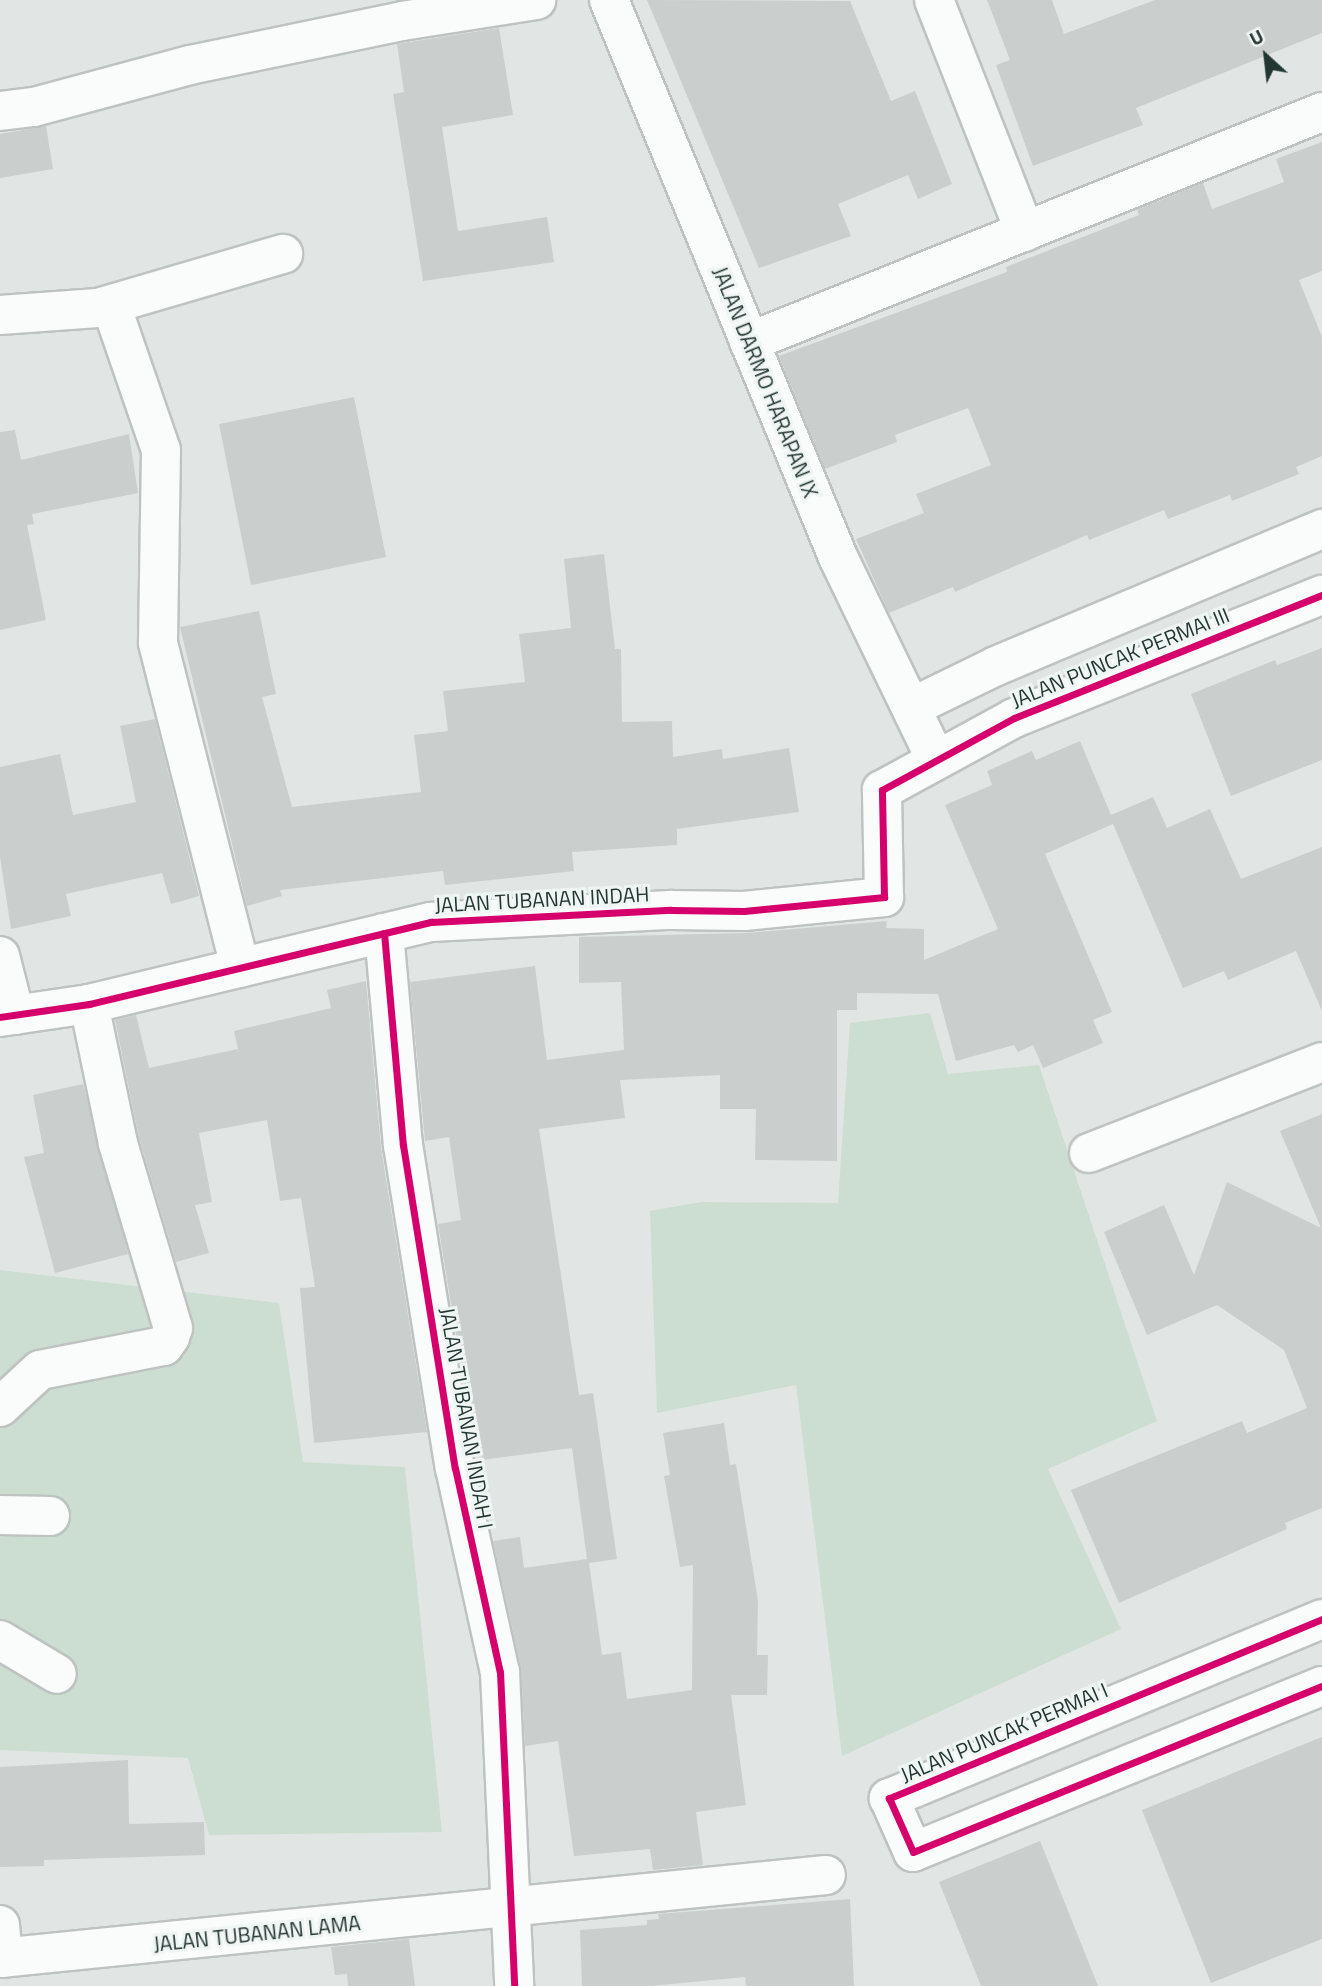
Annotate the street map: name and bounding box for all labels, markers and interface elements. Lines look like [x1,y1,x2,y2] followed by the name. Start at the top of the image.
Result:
[1231,21,1301,91] north arrow
[1244,21,1268,53] text: U
[708,263,824,501] street label: JALAN DARMO HARAPAN IX
[1007,602,1233,712] street label: JALAN PUNCAK PERMAI III
[434,881,650,917] street label: JALAN TUBANAN INDAH
[435,1305,499,1531] street label: JALAN TUBANAN INDAH I
[897,1677,1111,1787] street label: JALAN PUNCAK PERMAI I
[152,1910,362,1956] street label: JALAN TUBANAN LAMA

